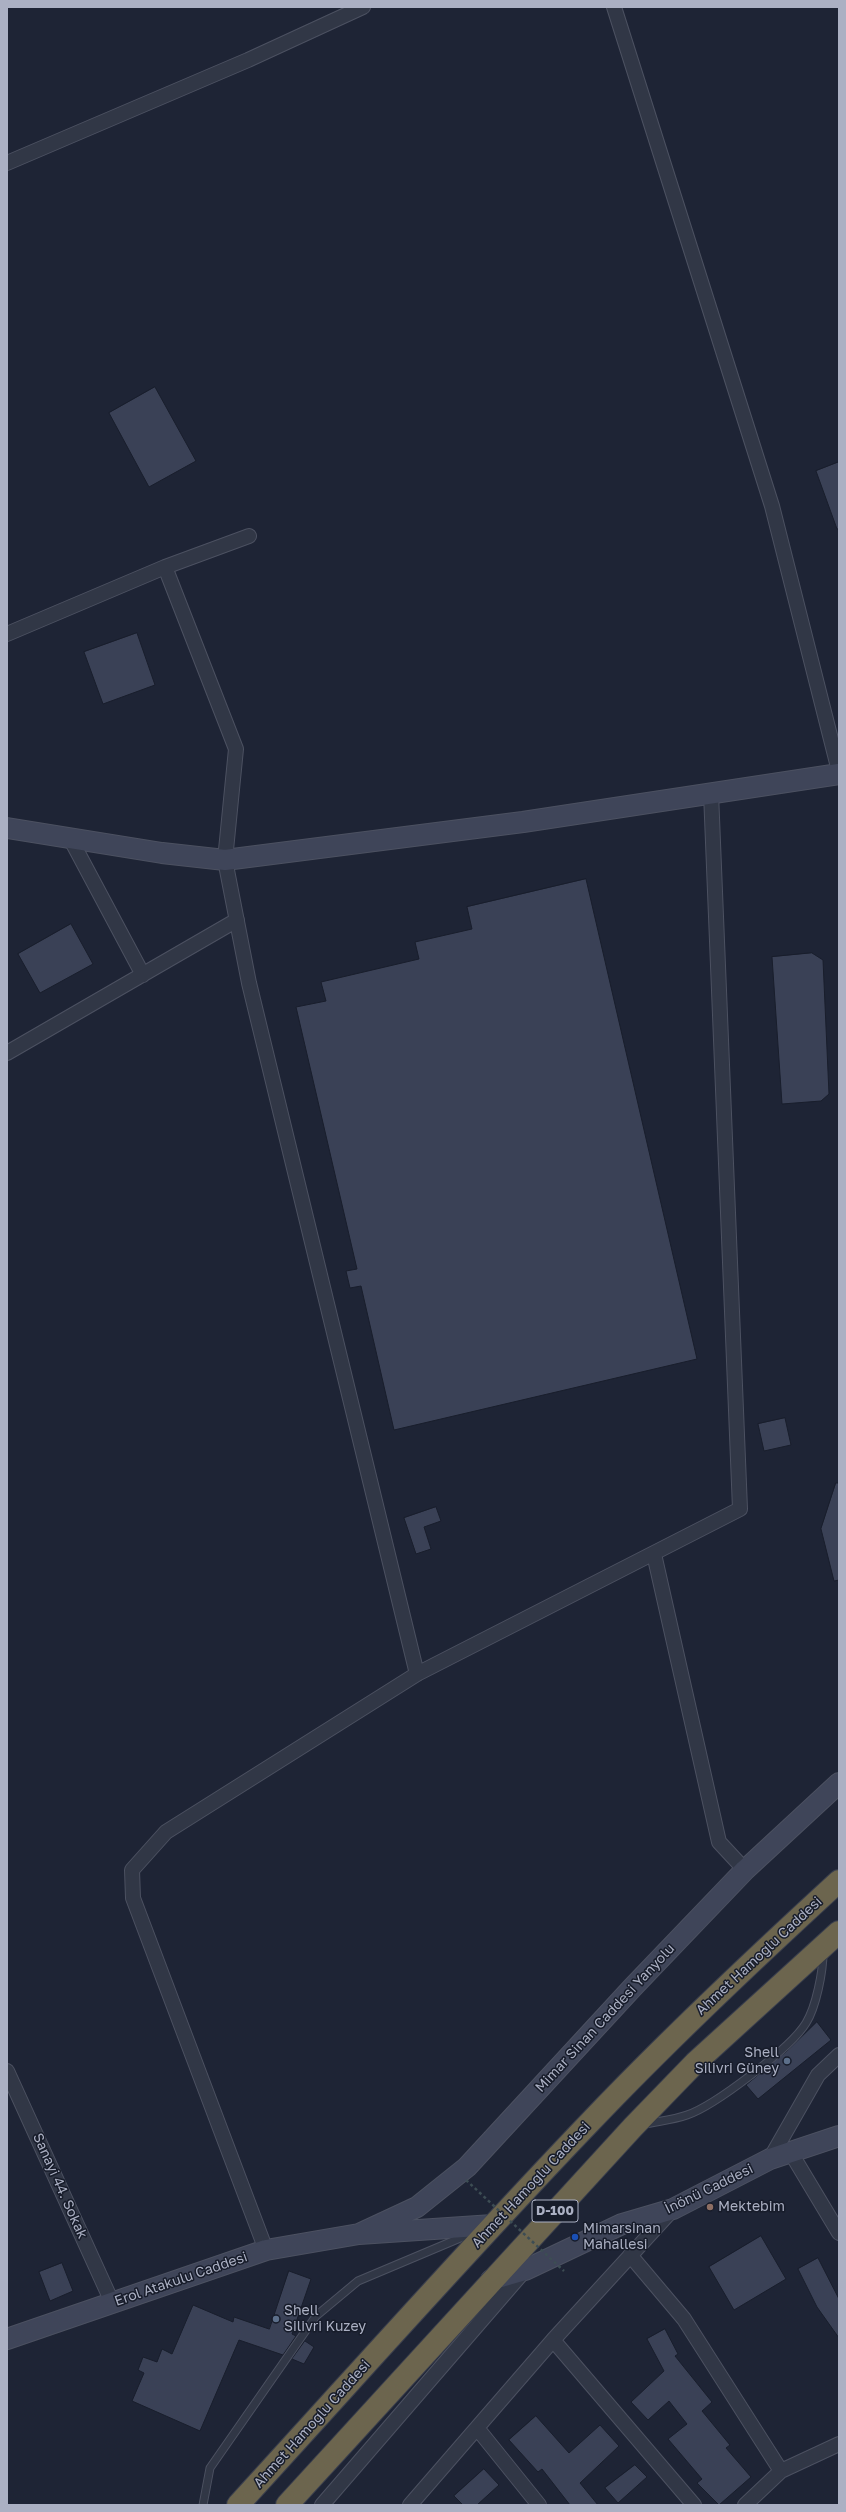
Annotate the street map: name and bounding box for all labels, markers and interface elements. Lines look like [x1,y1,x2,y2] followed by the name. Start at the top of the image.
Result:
[693,1893,825,2019] street label: Ahmet Hamoğlu Caddesi
[532,1940,678,2096] street label: Mimar Sinan Caddesi Yanyolu
[695,2045,779,2078] place label: Shell Silivri Güney
[782,2056,792,2066] marker: Shell Silivri Güney
[468,2119,594,2251] street label: Ahmet Hamoğlu Caddesi
[29,2131,91,2241] street label: Sanayi 44. Sokak
[662,2160,756,2218] street label: İnönü Caddesi
[718,2199,785,2215] place label: Mektebim
[532,2200,578,2222] road number: D-100
[705,2202,715,2212] marker: Mektebim
[583,2221,661,2254] place label: Mimarsinan Mahallesi
[570,2232,580,2242] marker: Mimarsinan Mahallesi
[112,2248,250,2310] street label: Erol Atakulu Caddesi
[284,2303,366,2336] place label: Shell Silivri Kuzey
[271,2314,281,2324] marker: Shell Silivri Kuzey
[250,2357,374,2491] street label: Ahmet Hamoğlu Caddesi

